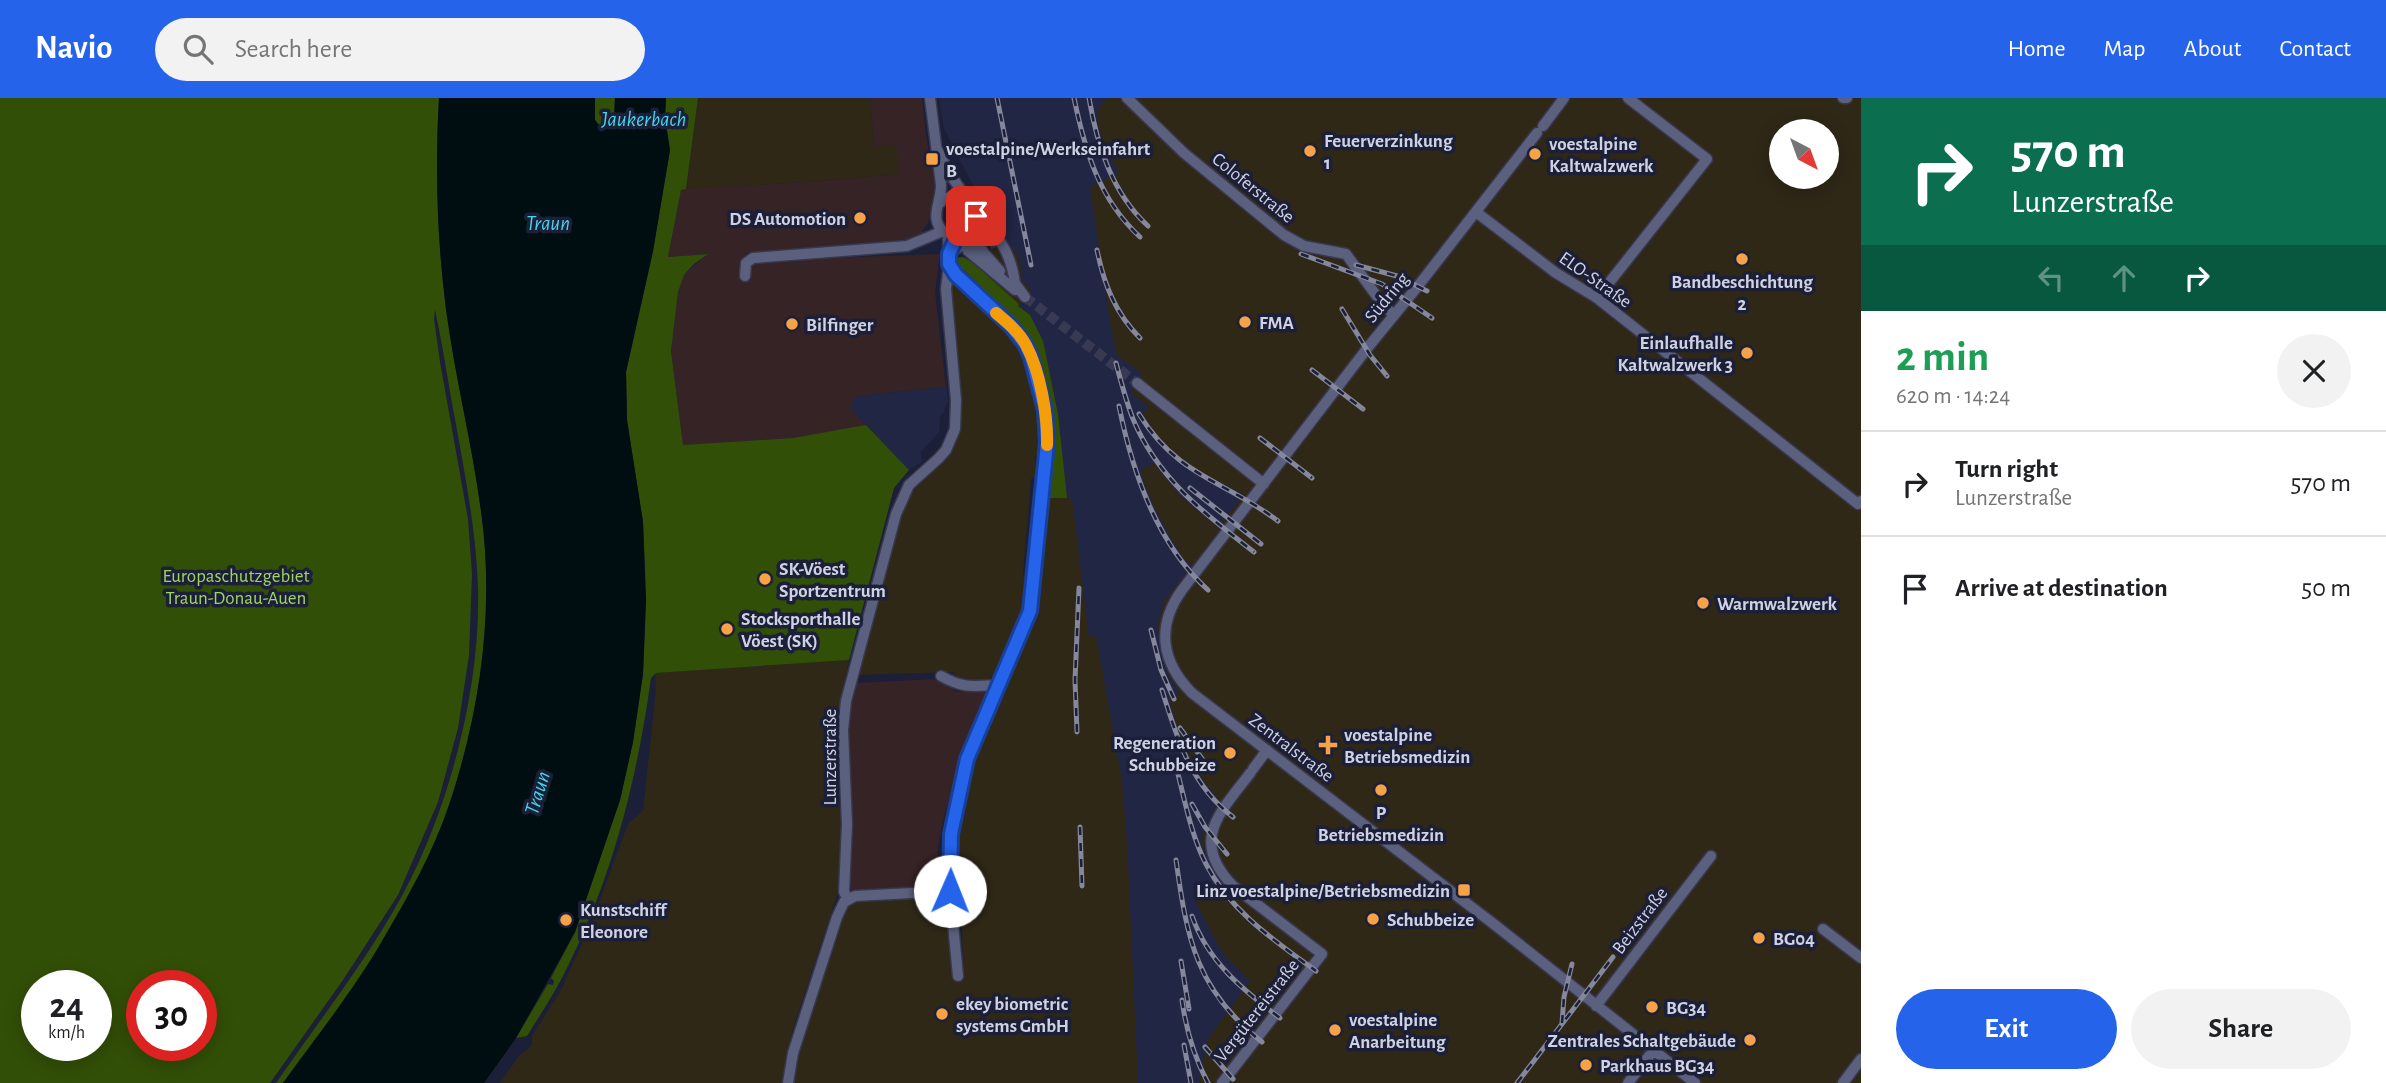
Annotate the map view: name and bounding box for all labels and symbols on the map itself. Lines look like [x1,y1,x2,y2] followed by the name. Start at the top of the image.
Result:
[601,109,686,130] water label: Jaukerbach
[1769,119,1839,189] north arrow
[1324,132,1453,173] place label: Feuerverzinkung 1
[1549,135,1654,176] place label: voestalpine Kaltwalzwerk
[946,140,1151,181] place label: voestalpine/Werkseinfahrt B
[1302,143,1318,159] marker: Feuerverzinkung 1
[1527,146,1543,162] marker: voestalpine Kaltwalzwerk
[1208,149,1298,227] street label: Coloferstraße
[924,151,940,167] marker: voestalpine/Werkseinfahrt B
[946,186,1006,246] pin
[729,210,846,229] place label: DS Automotion
[852,210,868,226] marker: DS Automotion
[526,213,570,234] water label: Traun
[1556,249,1635,312] street label: ELO-Straße
[1734,251,1750,267] marker: Bandbeschichtung 2
[1361,269,1413,327] street label: Südring
[1671,273,1813,314] place label: Bandbeschichtung 2
[1237,314,1253,330] marker: FMA
[1259,314,1295,333] place label: FMA
[784,316,800,332] marker: Bilfinger
[806,316,874,335] place label: Bilfinger
[1617,334,1733,375] place label: Einlaufhalle Kaltwalzwerk 3
[1739,345,1755,361] marker: Einlaufhalle Kaltwalzwerk 3
[779,560,886,601] place label: SK-Vöest Sportzentrum
[162,567,310,608] park label: Europaschutzgebiet Traun-Donau-Auen
[757,571,773,587] marker: SK-Vöest Sportzentrum
[1695,595,1711,611] marker: Warmwalzwerk
[1717,595,1837,614] place label: Warmwalzwerk
[741,610,861,651] place label: Stocksporthalle Vöest (SK)
[719,621,735,637] marker: Stocksporthalle Vöest (SK)
[821,709,840,805] street label: Lunzerstraße
[1245,710,1337,786] street label: Zentralstraße
[1344,726,1470,767] place label: voestalpine Betriebsmedizin
[1113,734,1216,775] place label: Regeneration Schubbeize
[1318,735,1338,755] marker: voestalpine Betriebsmedizin
[1222,745,1238,761] marker: Regeneration Schubbeize
[521,769,554,817] water label: Traun
[1373,782,1389,798] marker: P Betriebsmedizin
[1318,804,1444,845] place label: P Betriebsmedizin
[913,854,987,928] position arrow
[1196,882,1450,901] place label: Linz voestalpine/Betriebsmedizin
[1456,882,1472,898] marker: Linz voestalpine/Betriebsmedizin
[1609,884,1671,958] street label: Beizstraße
[580,901,668,942] place label: Kunstschiff Eleonore
[1365,911,1381,927] marker: Schubbeize
[1387,911,1474,930] place label: Schubbeize
[558,912,574,928] marker: Kunstschiff Eleonore
[1751,930,1767,946] marker: BG04
[1773,930,1815,949] place label: BG04
[1211,956,1303,1066] street label: Vergütereistraße
[126,970,217,1061] speed limit sign: 30
[956,995,1069,1036] place label: ekey biometric systems GmbH
[1644,999,1660,1015] marker: BG34
[1666,999,1707,1018] place label: BG34
[934,1006,950,1022] marker: ekey biometric systems GmbH
[1349,1011,1446,1052] place label: voestalpine Anarbeitung
[1327,1022,1343,1038] marker: voestalpine Anarbeitung
[1548,1032,1736,1051] place label: Zentrales Schaltgebäude
[1742,1032,1758,1048] marker: Zentrales Schaltgebäude
[1578,1057,1594,1073] marker: Parkhaus BG34
[1600,1057,1715,1076] place label: Parkhaus BG34

